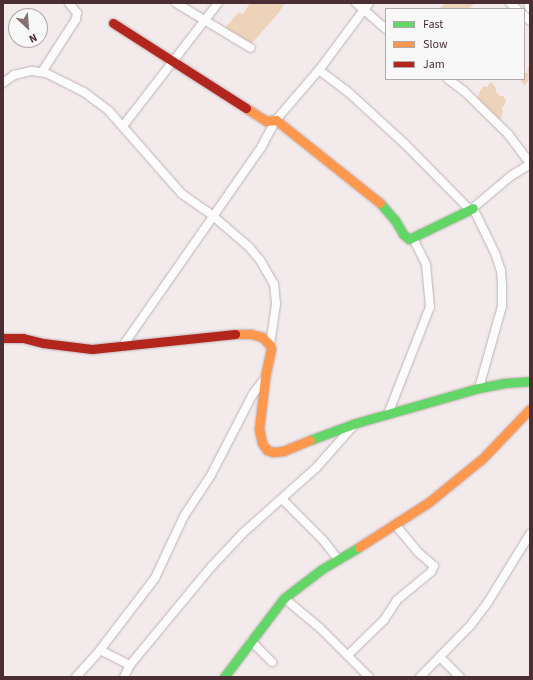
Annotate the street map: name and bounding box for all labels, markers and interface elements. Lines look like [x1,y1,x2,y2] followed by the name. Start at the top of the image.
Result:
[8,8,48,48] north arrow
[385,8,525,80] legend
[423,16,443,33] text: Fast
[26,30,40,47] text: N
[423,36,448,53] text: Slow
[423,56,445,73] text: Jam

